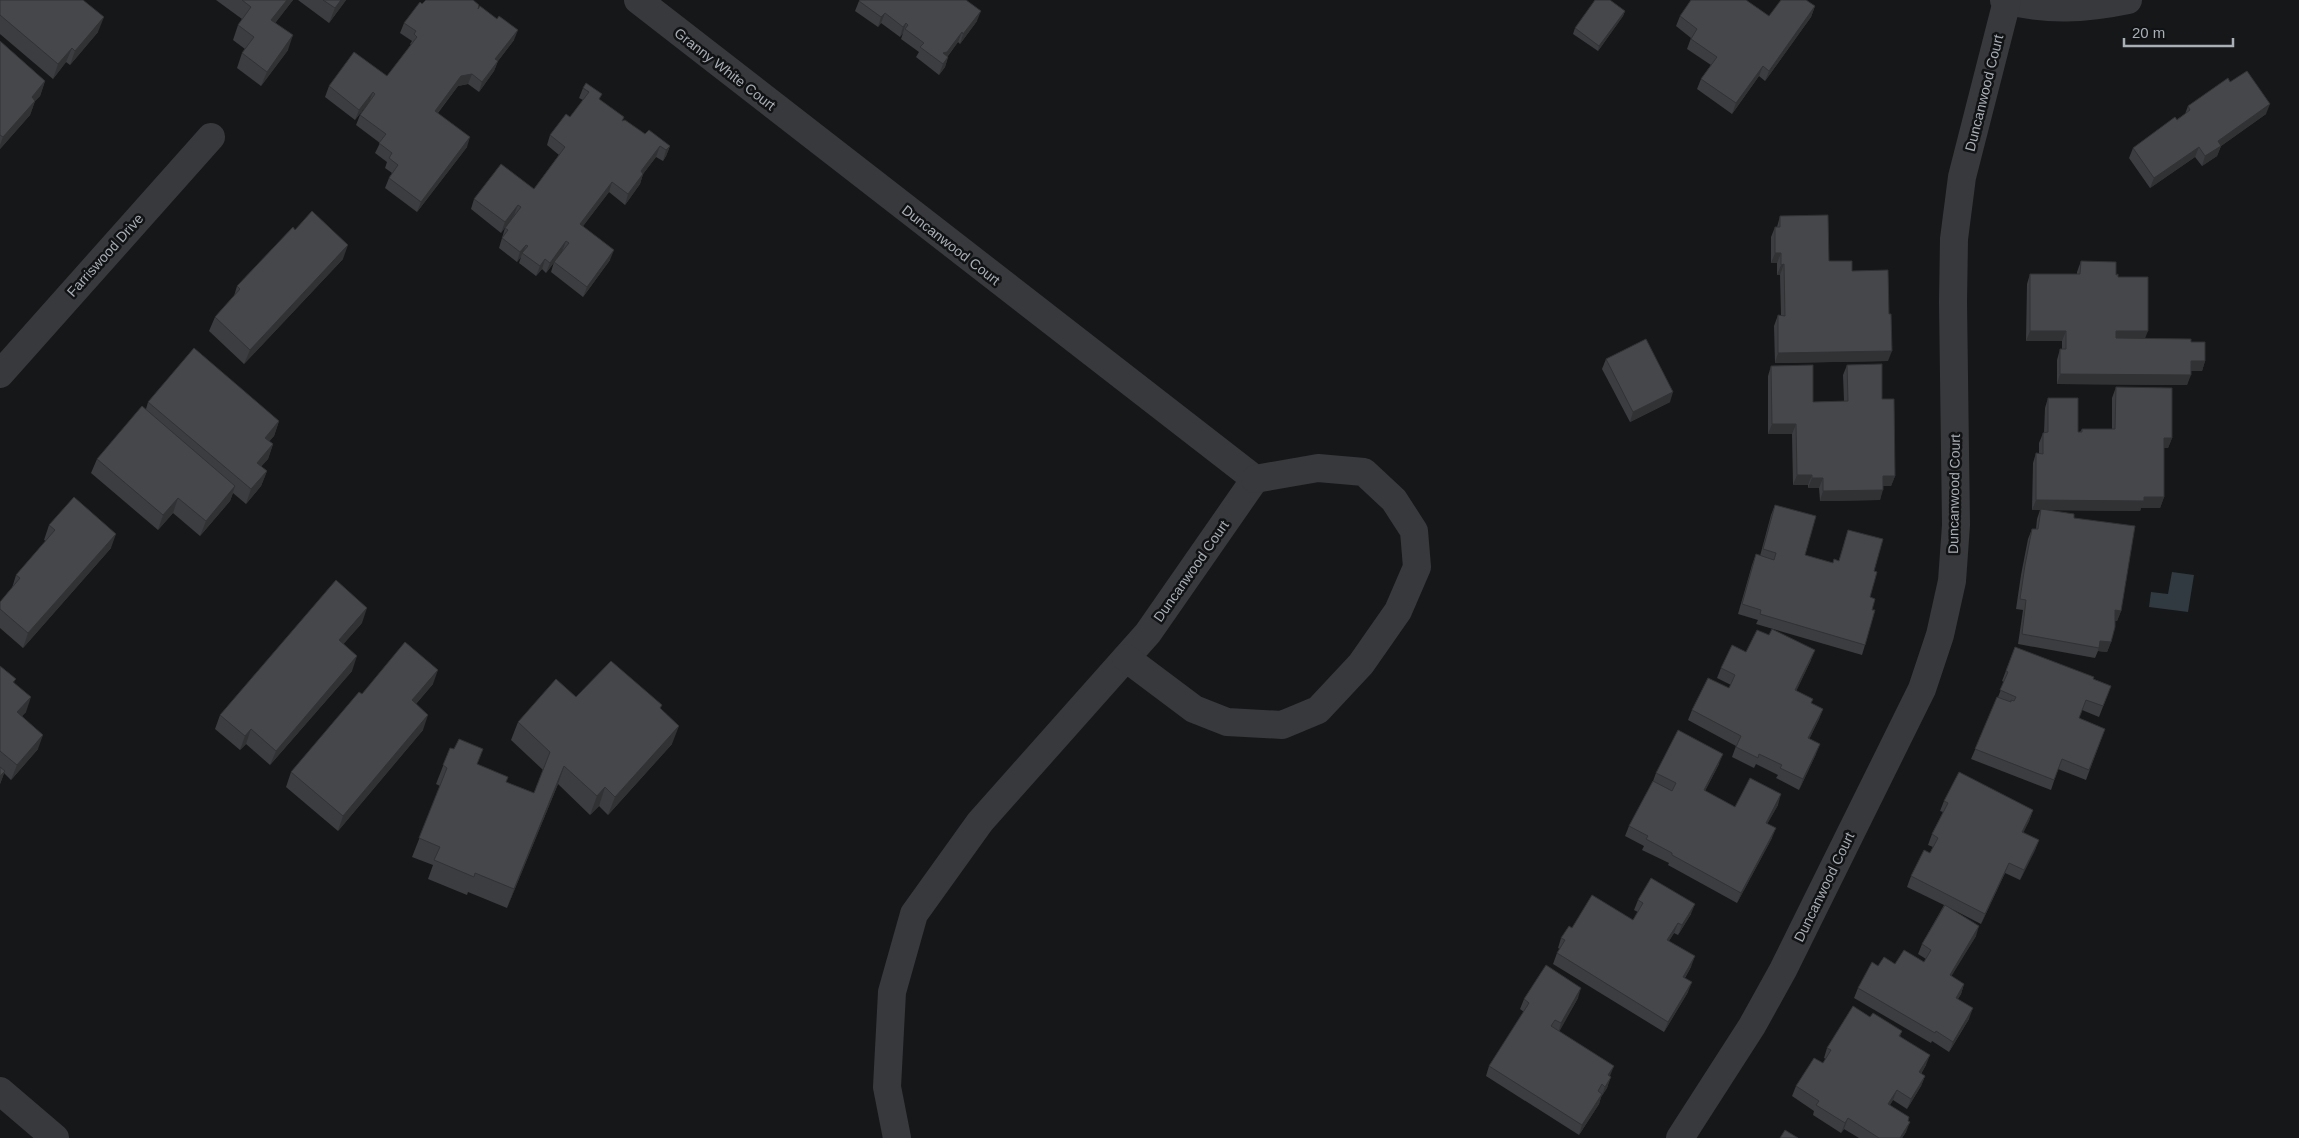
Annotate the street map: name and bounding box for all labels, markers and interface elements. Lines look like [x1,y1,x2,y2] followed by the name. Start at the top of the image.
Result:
[2124,15,2233,47] scale bar
[2132,24,2165,41] text: 20 m
[671,25,779,113] street label: Granny White Court
[1962,33,2006,153] street label: Duncanwood Court
[899,202,1003,288] street label: Duncanwood Court
[64,210,146,300] street label: Farriswood Drive
[1945,434,1963,554] street label: Duncanwood Court
[1150,517,1232,625] street label: Duncanwood Court
[1791,830,1858,944] street label: Duncanwood Court

